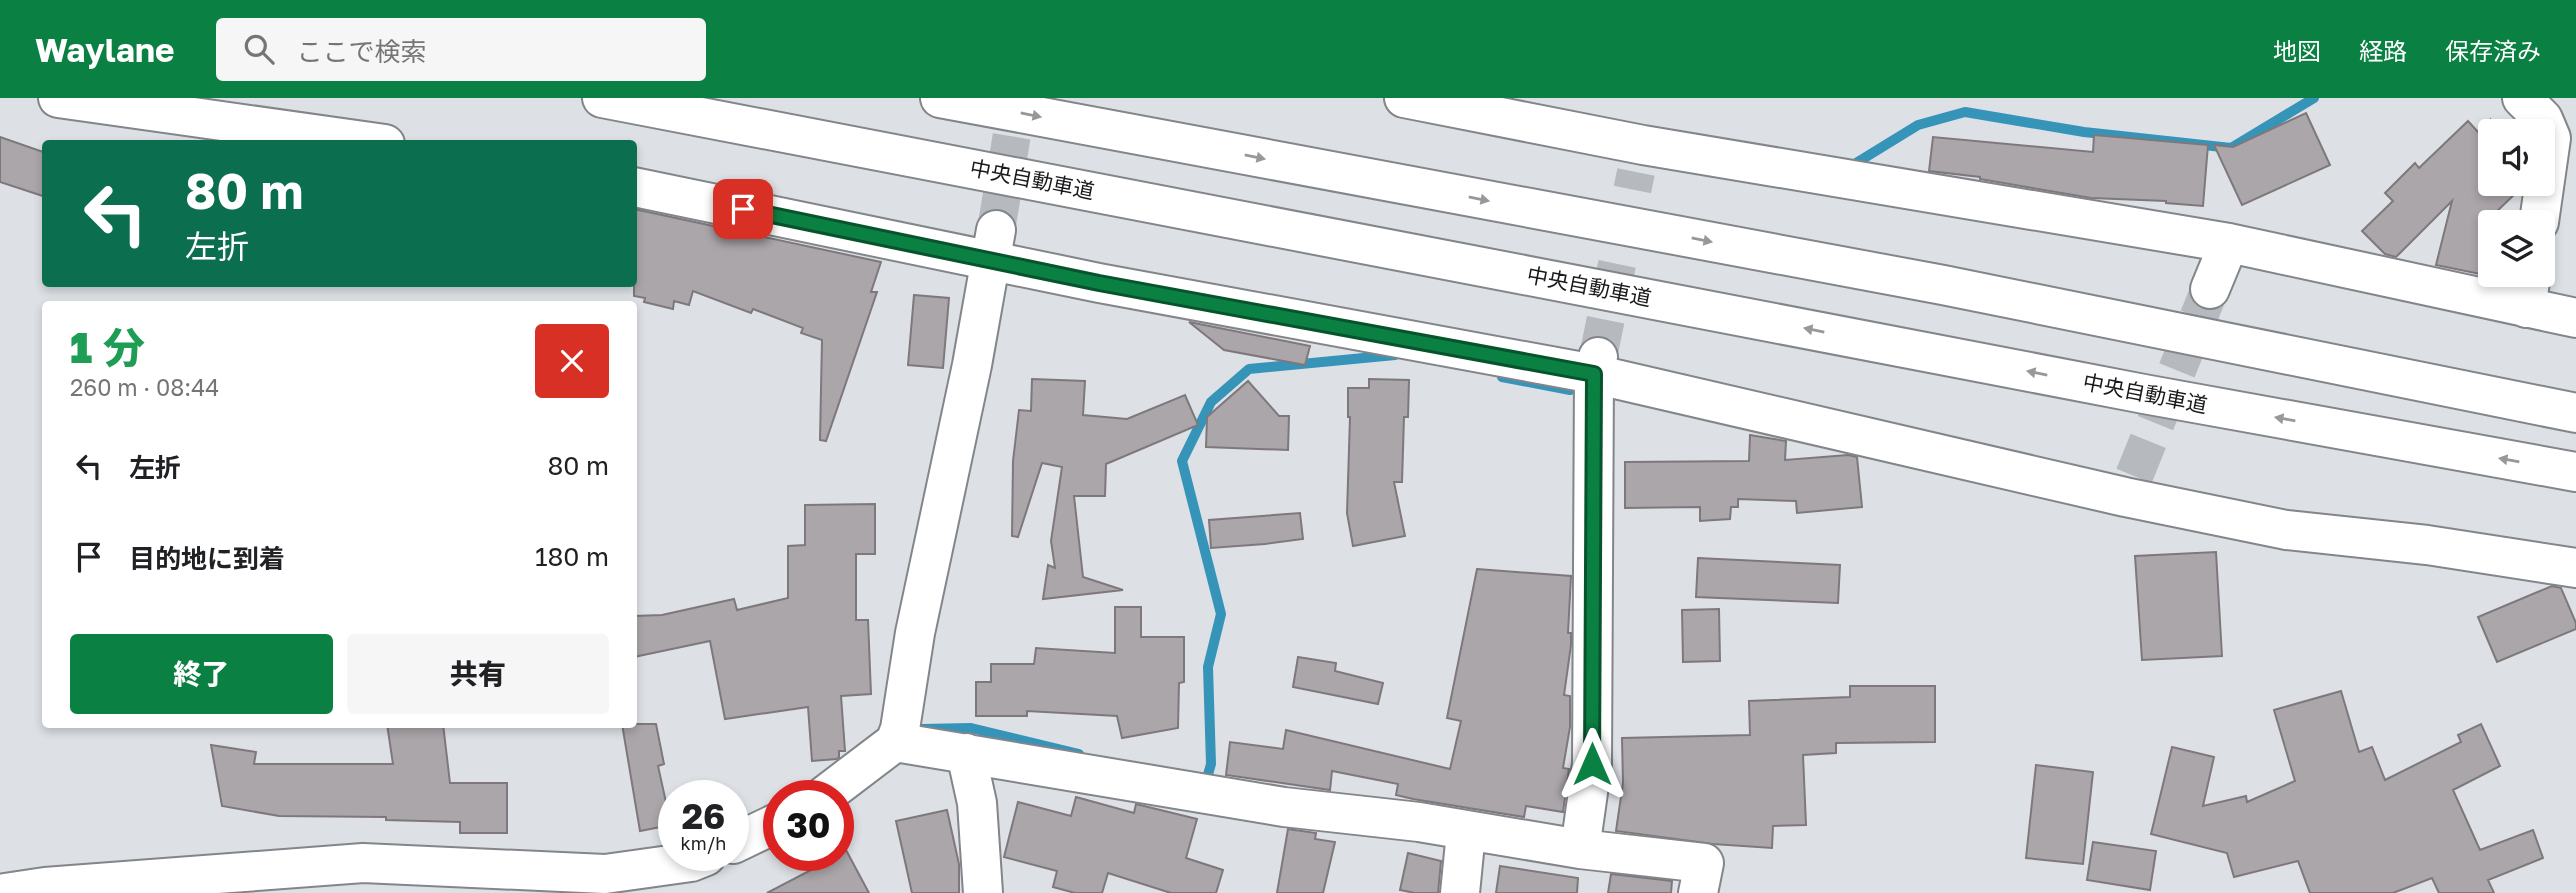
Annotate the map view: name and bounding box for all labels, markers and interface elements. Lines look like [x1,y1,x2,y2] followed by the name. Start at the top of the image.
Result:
[216,18,706,81] search box
[35,30,174,69] text: Waylane
[240,30,278,68] icon: search
[296,36,426,67] text: ここで検索
[2273,36,2321,65] text: 地図
[2359,36,2407,65] text: 経路
[2445,36,2541,65] text: 保存済み
[1020,110,1042,121] one-way arrow
[2478,119,2555,287] map controls
[2478,119,2555,196] button: sound
[1244,152,1266,163] one-way arrow
[968,154,1097,204] street label: 中央自動車道
[185,161,303,220] text: 80 m
[70,168,161,259] icon: left
[713,179,773,239] pin
[724,190,762,228] icon: arrive
[1468,193,1490,204] one-way arrow
[2478,210,2555,287] button: layers
[185,227,249,265] text: 左折
[1691,235,1713,246] one-way arrow
[1525,261,1654,311] street label: 中央自動車道
[70,322,145,372] text: 1 分
[535,324,609,398] button: close
[1803,325,1825,336] one-way arrow
[2026,368,2048,379] one-way arrow
[2081,368,2210,418] street label: 中央自動車道
[70,373,219,401] text: 260 m · 08:44
[2274,413,2296,424] one-way arrow
[70,447,108,485] icon: left
[548,450,609,481] text: 80 m
[129,452,181,483] text: 左折
[2498,454,2520,465] one-way arrow
[70,538,108,576] icon: arrive
[535,541,609,572] text: 180 m
[129,543,285,574] text: 目的地に到着
[70,634,333,714] button: 終了
[347,634,609,714] button: 共有
[1555,727,1629,801] position arrow
[763,780,854,871] speed limit sign: 30
[682,795,725,837] text: 26
[681,832,726,854] text: km/h

